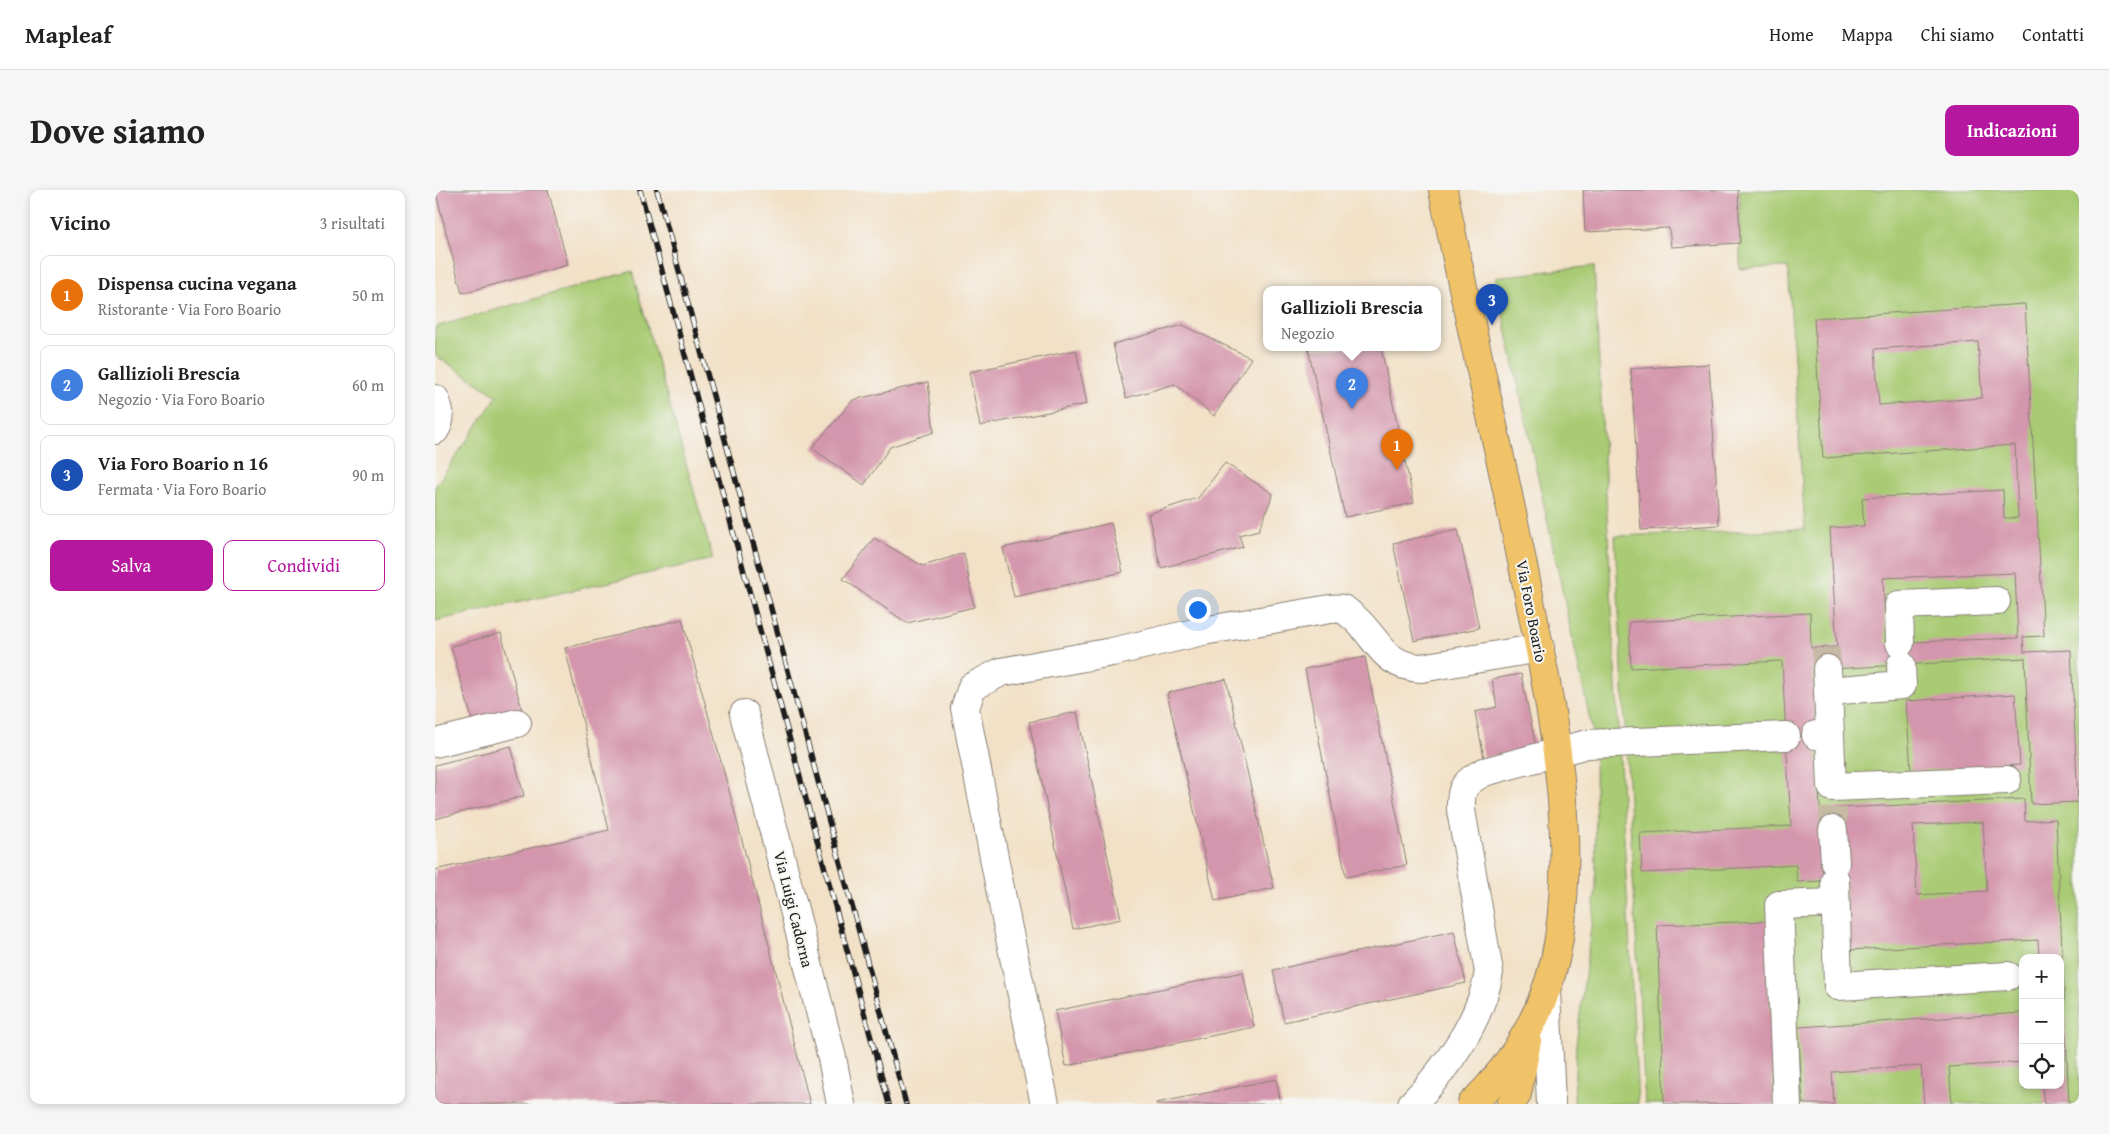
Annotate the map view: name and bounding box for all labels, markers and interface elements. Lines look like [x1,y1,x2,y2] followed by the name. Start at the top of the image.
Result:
[25,17,112,52] text: Mapleaf
[1769,21,1814,48] text: Home
[1842,21,1893,48] text: Mappa
[1921,21,1994,48] text: Chi siamo
[2022,21,2084,48] text: Contatti
[30,105,205,156] text: Dove siamo
[1945,105,2079,156] button: Indicazioni
[50,207,110,238] text: Vicino
[320,211,385,235] text: 3 risultati
[98,269,297,297] text: Dispensa cucina vegana
[63,283,71,307] text: 1
[352,283,384,307] text: 50 m
[1476,284,1508,325] pin: 3
[1263,286,1441,351] popup
[1281,293,1423,321] text: Gallizioli Brescia
[98,297,281,321] text: Ristorante · Via Foro Boario
[1281,321,1335,345] text: Negozio
[98,359,240,387] text: Gallizioli Brescia
[1336,368,1368,409] pin: 2
[63,373,71,397] text: 2
[352,373,384,397] text: 60 m
[98,387,265,411] text: Negozio · Via Foro Boario
[1381,429,1413,470] pin: 1
[98,449,268,477] text: Via Foro Boario n 16
[63,463,71,487] text: 3
[352,463,384,487] text: 90 m
[98,477,266,501] text: Fermata · Via Foro Boario
[50,540,213,591] button: Salva
[223,540,385,591] button: Condividi
[1510,558,1554,664] street label: Via Foro Boario
[1185,597,1211,623] your location
[768,848,820,970] street label: Via Luigi Cadorna
[2019,954,2064,1089] map controls
[2019,954,2064,999] button: +
[2019,999,2064,1044] button: −
[2019,1044,2064,1089] button: locate

